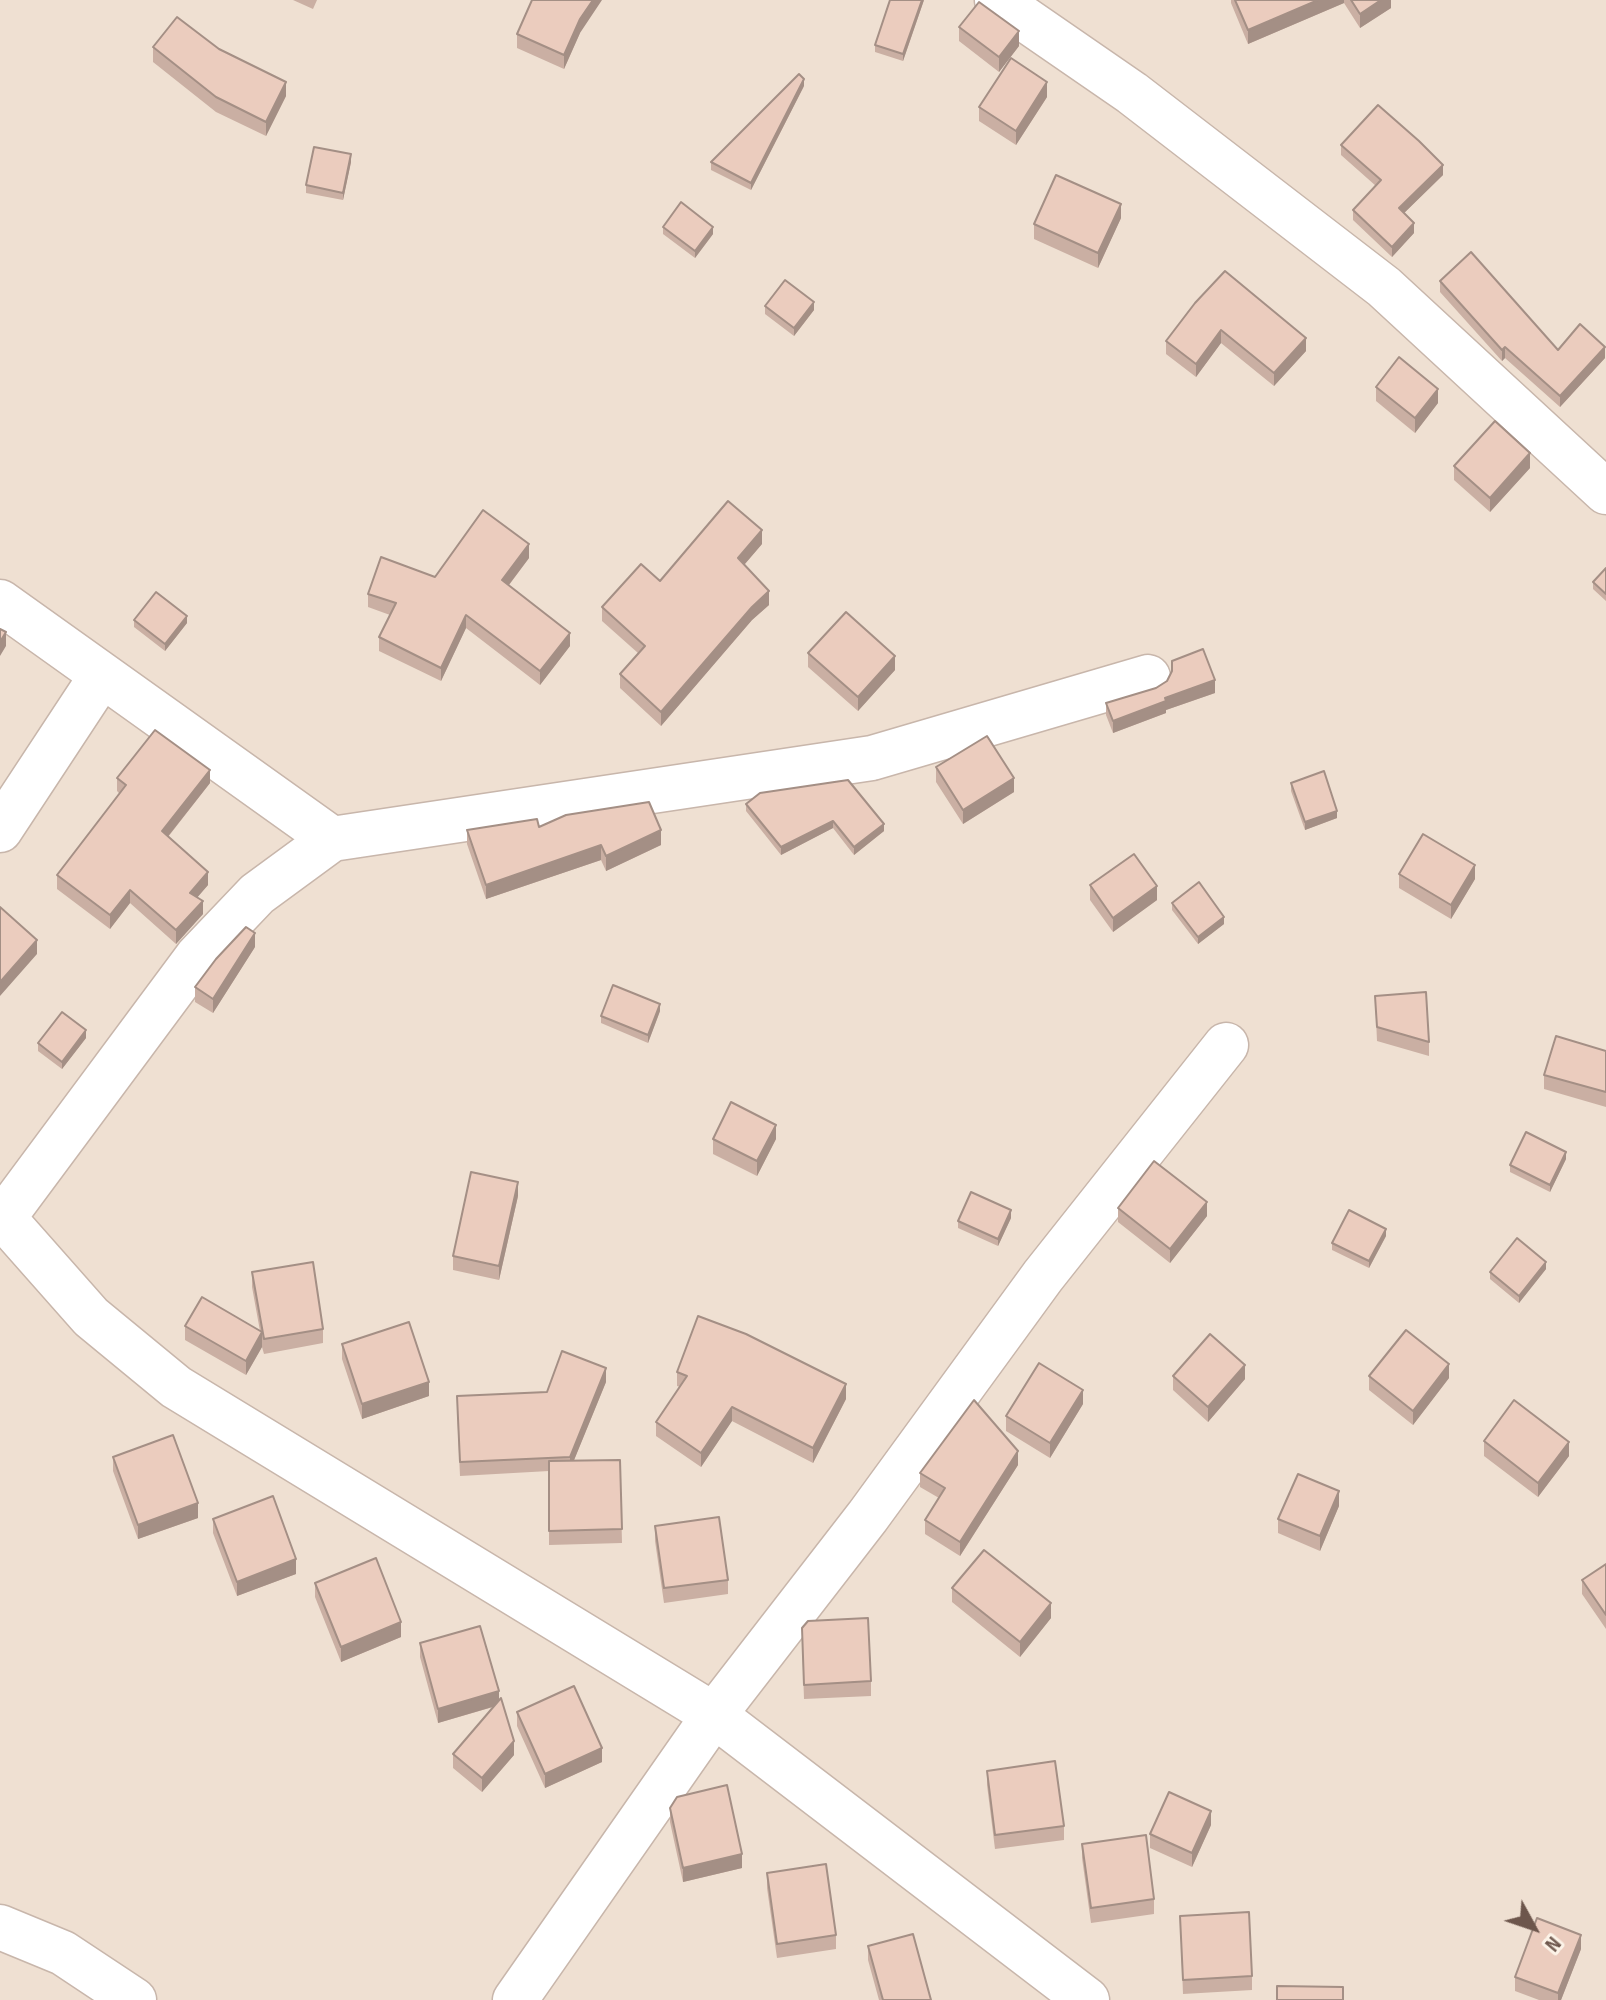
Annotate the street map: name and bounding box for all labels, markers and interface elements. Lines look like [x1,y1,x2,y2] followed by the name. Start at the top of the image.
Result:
[1494,1888,1574,1968] north arrow
[1539,1931,1567,1957] text: N

